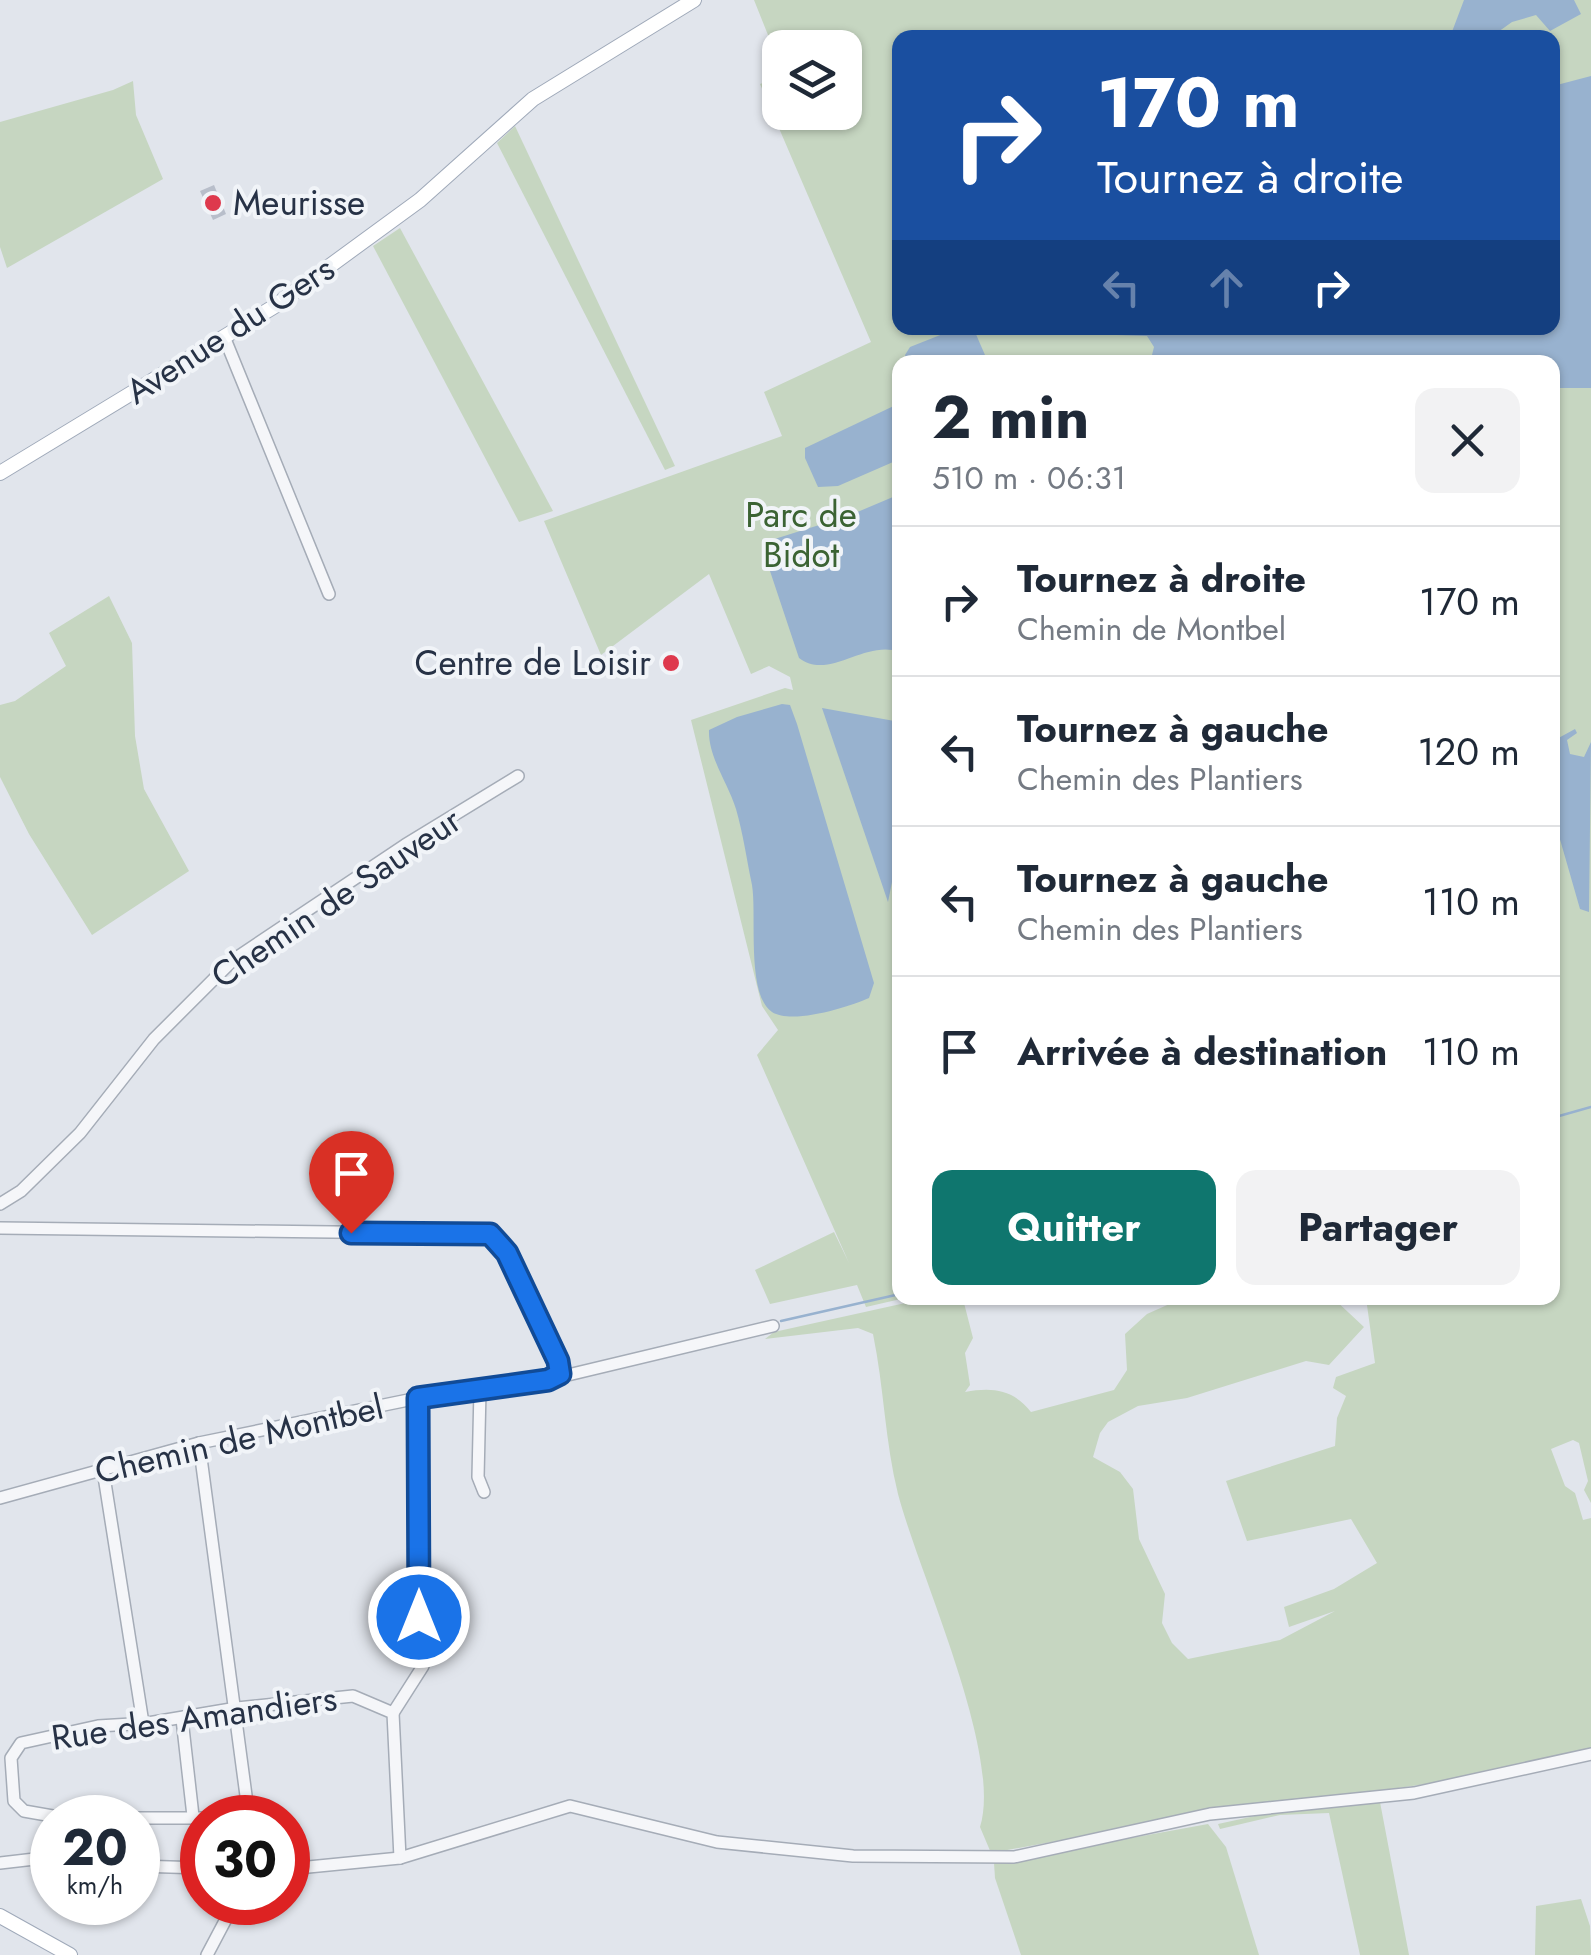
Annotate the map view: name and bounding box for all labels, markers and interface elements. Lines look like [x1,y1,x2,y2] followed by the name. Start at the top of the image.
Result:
[762,30,862,130] map controls
[762,30,862,130] button: layers
[1097,52,1300,153] text: 170 m
[932,70,1062,200] icon: right
[1097,145,1403,210] text: Tournez à droite
[233,178,365,228] place label: Meurisse
[202,192,224,214] marker: Meurisse
[116,244,344,416] street label: Avenue du Gers
[1094,260,1149,315] icon: left
[1199,260,1254,315] icon: ahead
[1304,260,1359,315] icon: right
[932,374,1090,461] text: 2 min
[1415,388,1520,493] button: close
[932,455,1126,501] text: 510 m · 06:31
[745,490,857,580] park label: Parc de Bidot
[1017,551,1306,606] text: Tournez à droite
[932,574,987,629] icon: right
[1419,574,1520,629] text: 170 m
[1017,606,1286,652] text: Chemin de Montbel
[415,638,651,688] place label: Centre de Loisir
[660,652,682,674] marker: Centre de Loisir
[1017,701,1328,756] text: Tournez à gauche
[932,724,987,779] icon: left
[1417,724,1520,779] text: 120 m
[1017,756,1303,802] text: Chemin des Plantiers
[201,796,471,1000] street label: Chemin de Sauveur
[1017,851,1328,906] text: Tournez à gauche
[932,874,987,929] icon: left
[1422,874,1520,929] text: 110 m
[1017,906,1303,952] text: Chemin des Plantiers
[932,1024,987,1079] icon: arrive
[1017,1024,1387,1079] text: Arrivée à destination
[1422,1024,1520,1079] text: 110 m
[309,1131,394,1234] pin
[324,1146,379,1201] icon: arrive
[932,1170,1216,1285] button: Quitter
[1236,1170,1520,1285] button: Partager
[90,1382,388,1496] street label: Chemin de Montbel
[367,1565,471,1669] position arrow
[48,1673,340,1763] street label: Rue des Amandiers
[180,1795,310,1925] speed limit sign: 30
[62,1811,128,1884] text: 20
[67,1867,123,1903] text: km/h

